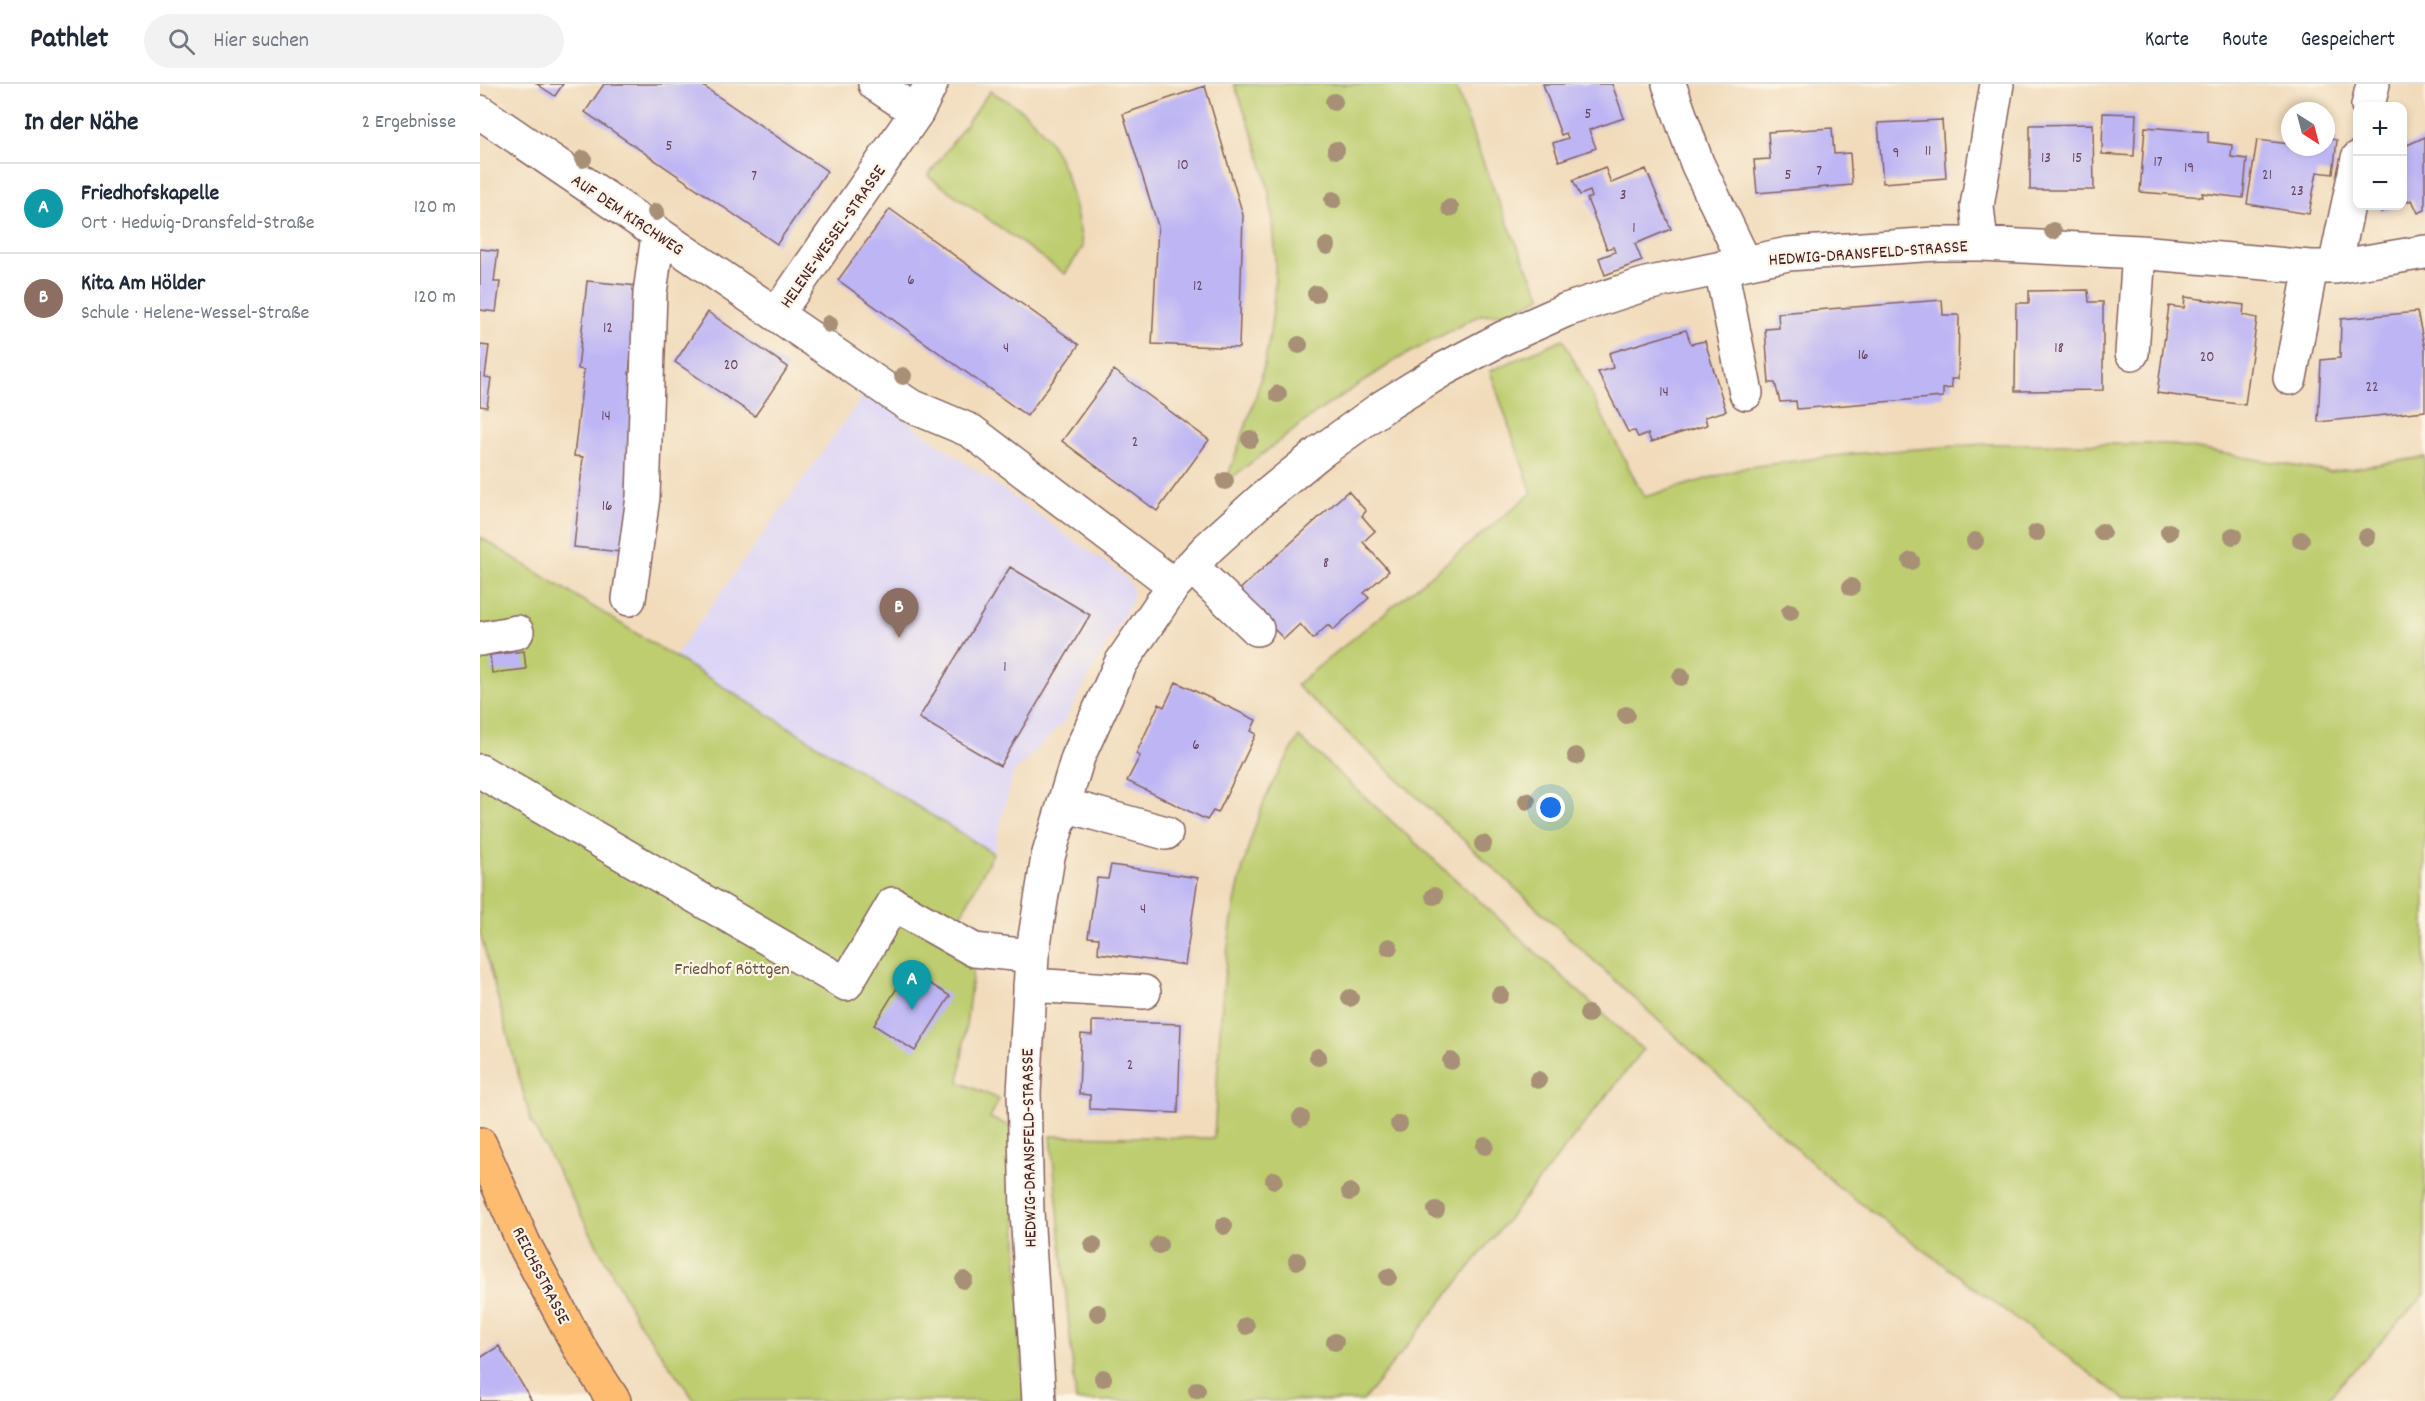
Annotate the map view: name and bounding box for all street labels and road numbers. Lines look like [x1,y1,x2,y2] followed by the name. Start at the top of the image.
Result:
[775,161,893,314] street label: HELENE-WESSEL-STRASSE
[565,169,688,263] street label: AUF DEM KIRCHWEG
[1768,235,1968,274] street label: HEDWIG-DRANSFELD-STRASSE
[1016,1048,1045,1248] street label: HEDWIG-DRANSFELD-STRASSE
[504,1223,575,1329] street label: REICHSSTRASSE

